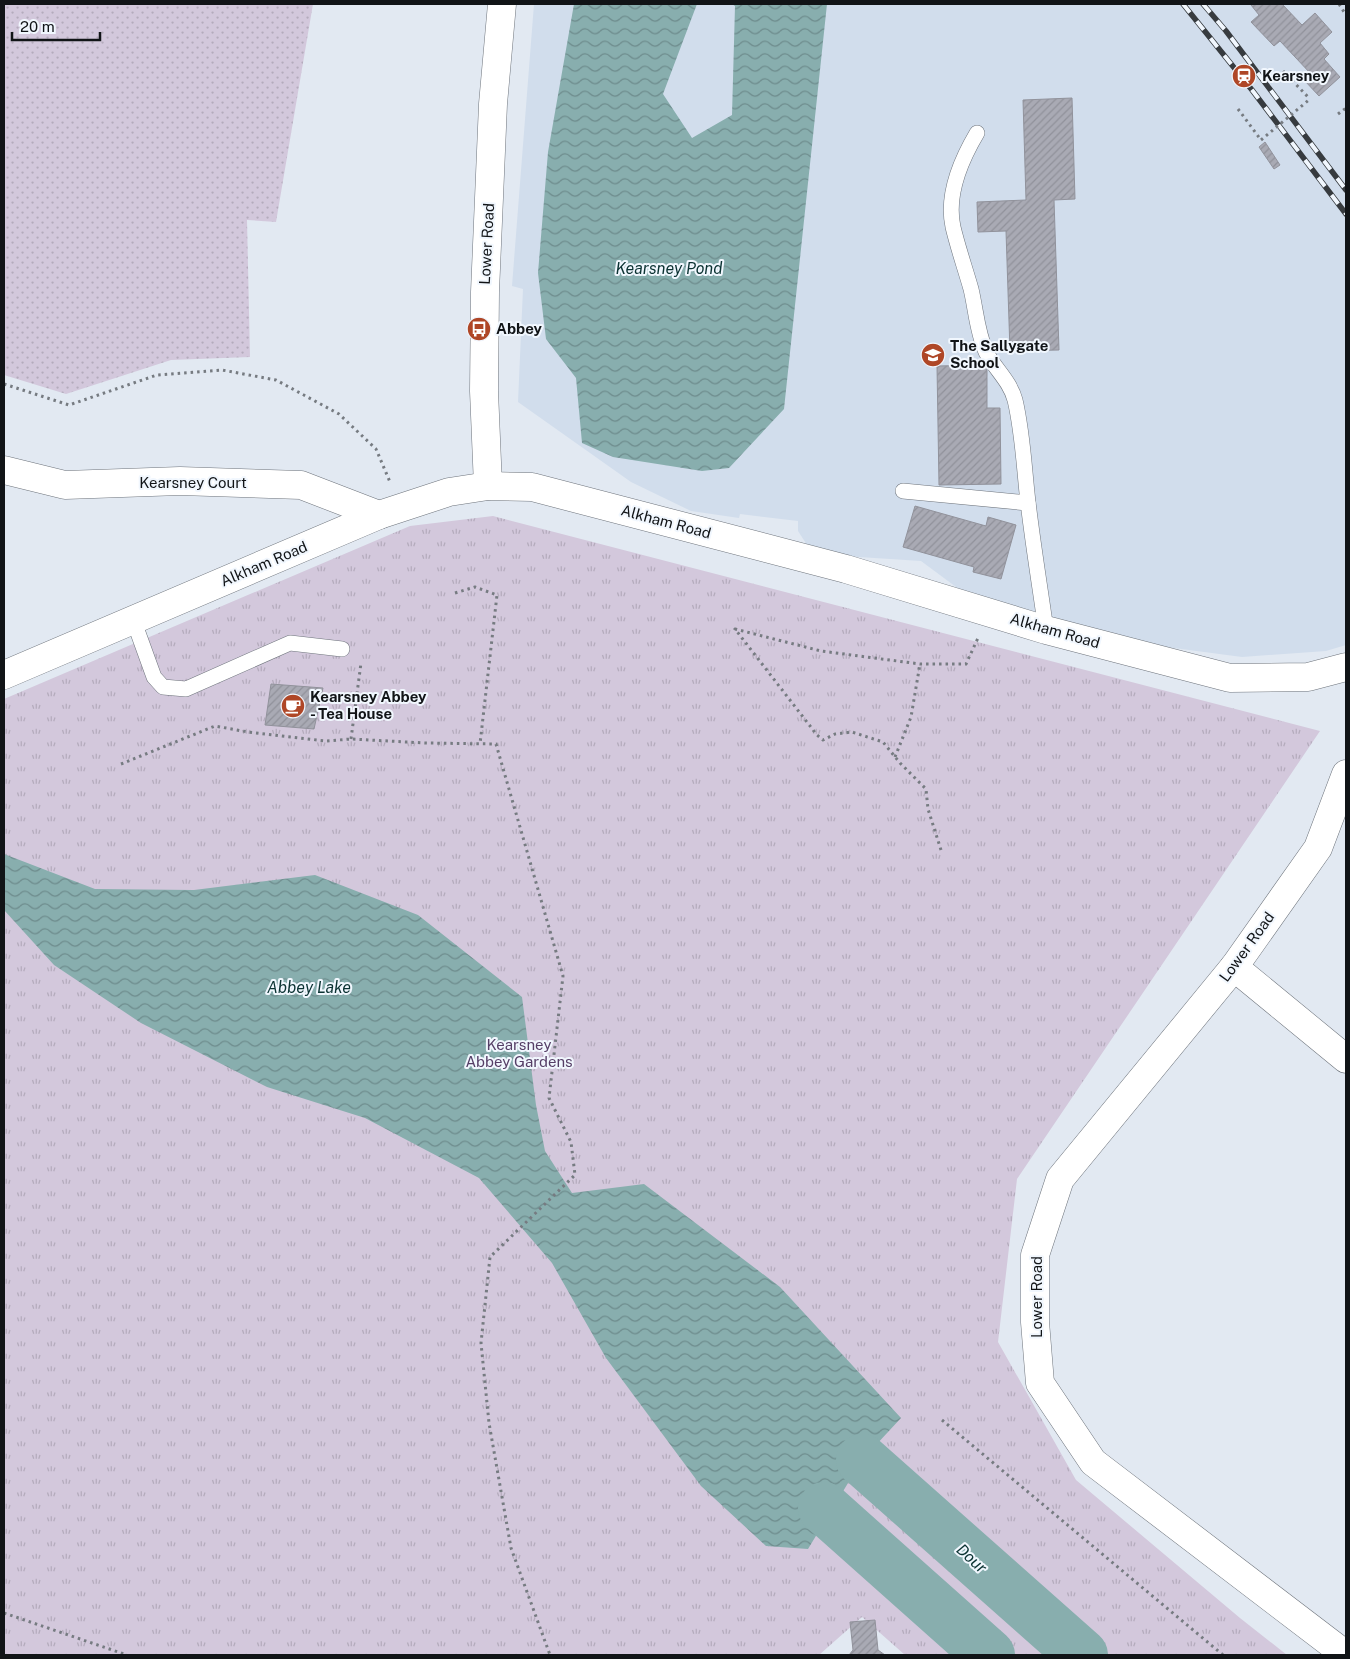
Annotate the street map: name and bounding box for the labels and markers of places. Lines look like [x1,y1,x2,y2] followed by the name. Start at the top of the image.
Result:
[1231,63,1257,89] station icon: Kearsney
[1262,67,1330,84] place label: Kearsney
[466,316,492,342] bus stop icon: Abbey
[496,320,543,337] place label: Abbey
[950,337,1048,371] place label: The Sallygate School
[920,342,946,368] school or university icon: The Sallygate School
[310,688,427,722] place label: Kearsney Abbey - Tea House
[280,693,306,719] cafe icon: Kearsney Abbey - Tea House

